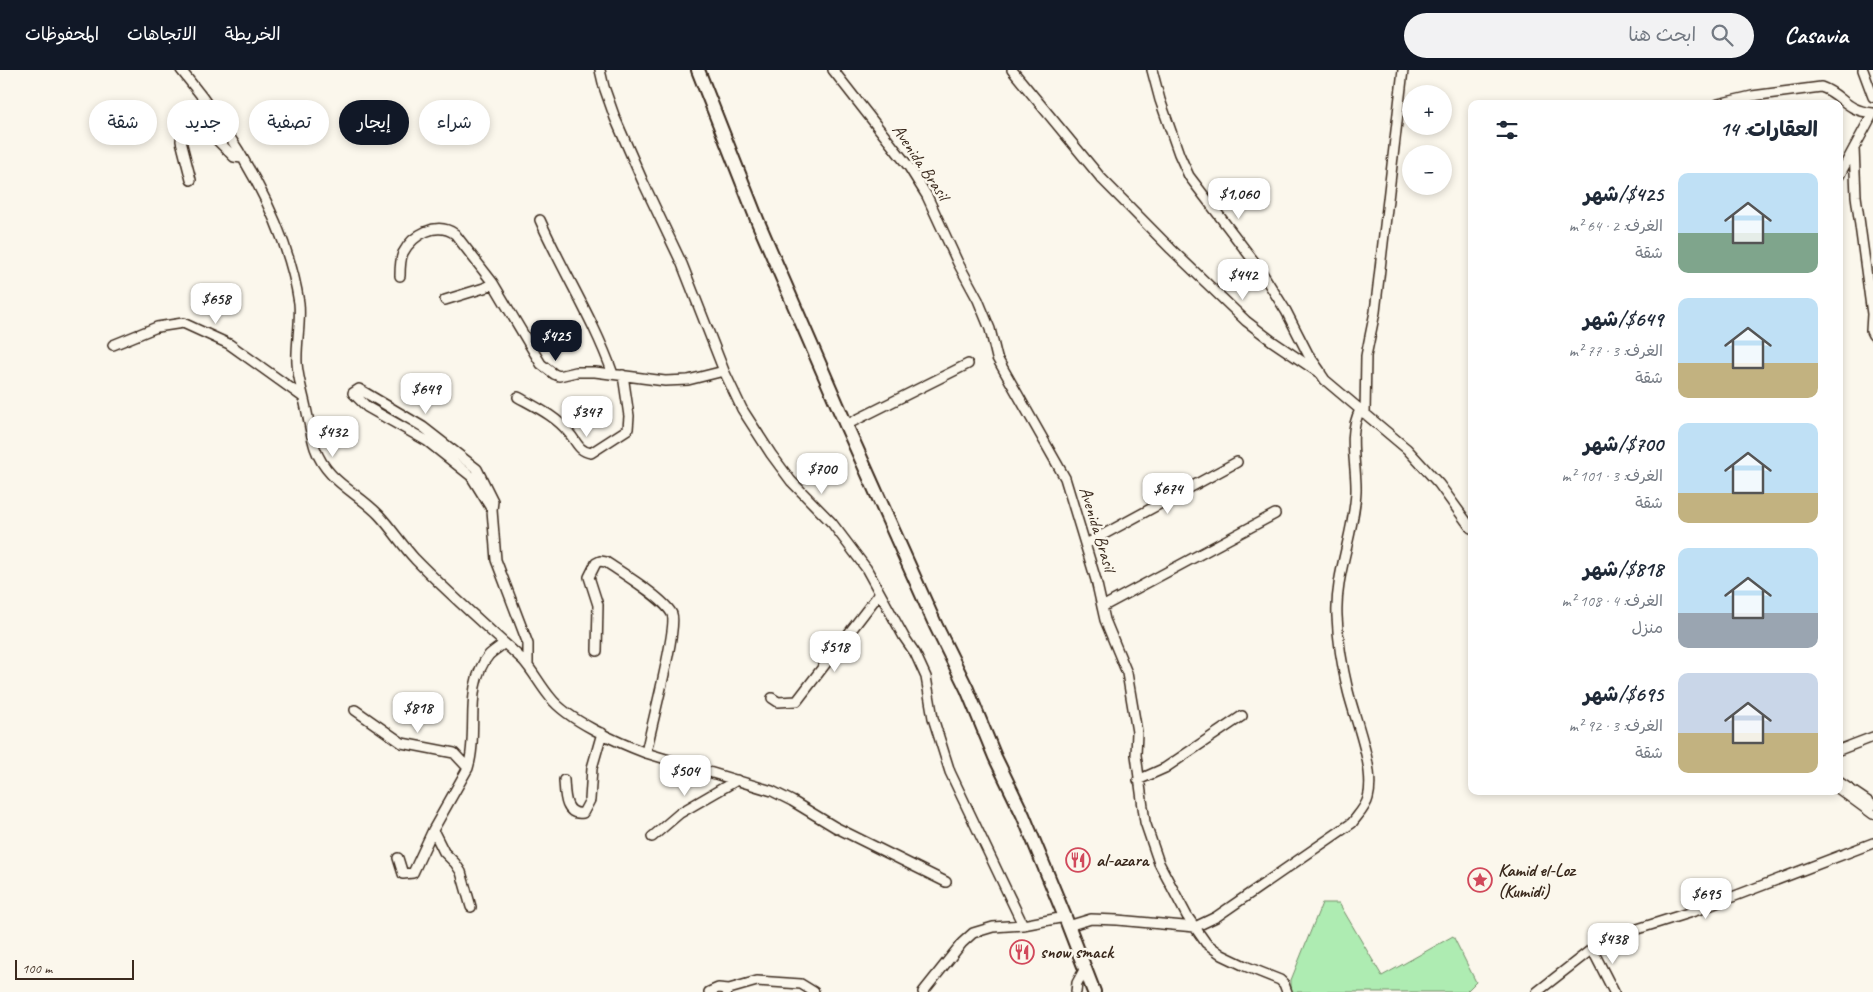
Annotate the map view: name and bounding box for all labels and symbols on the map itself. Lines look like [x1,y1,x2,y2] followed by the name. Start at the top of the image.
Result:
[887,120,956,207] street label: Avenida Brasil
[1198,178,1280,220] pin: $1,060
[1213,258,1273,301] pin: $442
[186,282,246,325] pin: $658
[526,320,586,362] pin: $425
[396,372,456,415] pin: $649
[557,396,617,438] pin: $347
[303,416,363,458] pin: $432
[792,452,852,495] pin: $700
[1138,472,1198,515] pin: $674
[1075,484,1122,577] street label: Avenida Brasil
[805,630,865,673] pin: $518
[388,692,448,734] pin: $818
[655,754,715,797] pin: $504
[1065,847,1091,873] restaurant icon: al-azara
[1096,849,1150,871] place label: al-azara
[1498,859,1577,902] place label: Kamid el-Loz (Kumidi)
[1467,867,1493,893] place icon: Kamid el-Loz (Kumidi)
[1676,878,1736,920] pin: $695
[1583,922,1643,965] pin: $438
[1009,939,1035,965] restaurant icon: snow smack
[1040,941,1115,963] place label: snow smack
[15,957,134,980] scale bar

